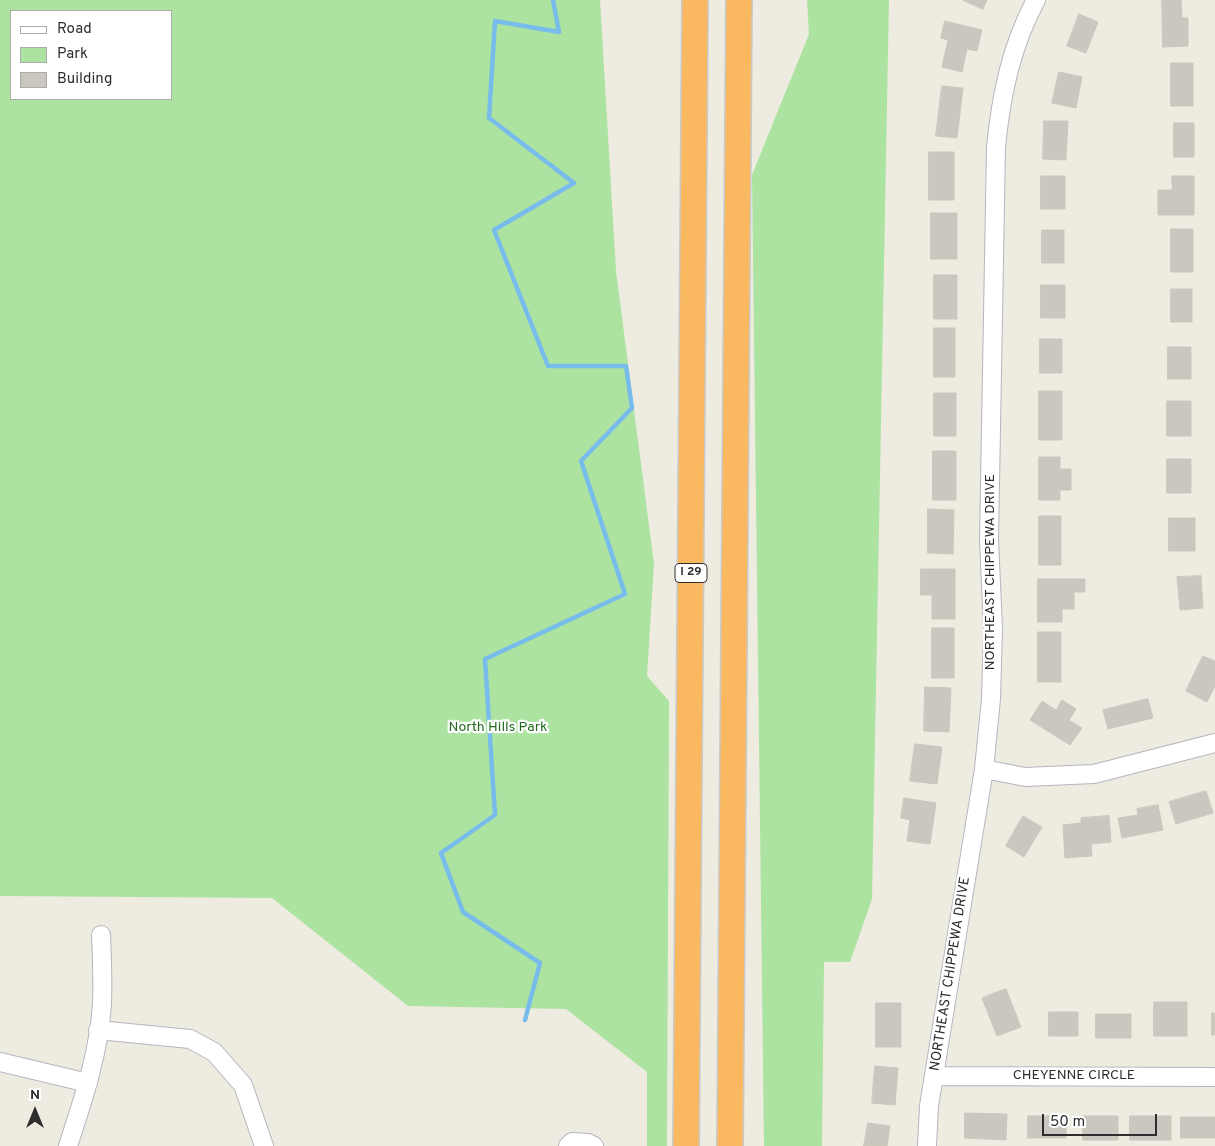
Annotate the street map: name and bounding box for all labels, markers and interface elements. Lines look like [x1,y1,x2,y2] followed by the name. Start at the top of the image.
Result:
[10,10,172,100] legend
[57,20,92,39] text: Road
[57,45,88,64] text: Park
[57,70,112,89] text: Building
[983,474,999,670] street label: NORTHEAST CHIPPEWA DRIVE
[675,564,707,582] road number: I 29
[449,720,547,736] park label: North Hills Park
[927,876,975,1072] street label: NORTHEAST CHIPPEWA DRIVE
[1013,1068,1135,1084] street label: CHEYENNE CIRCLE
[10,1086,60,1136] north arrow
[30,1087,40,1104] text: N
[1045,1104,1160,1136] scale bar
[1050,1113,1085,1132] text: 50 m

